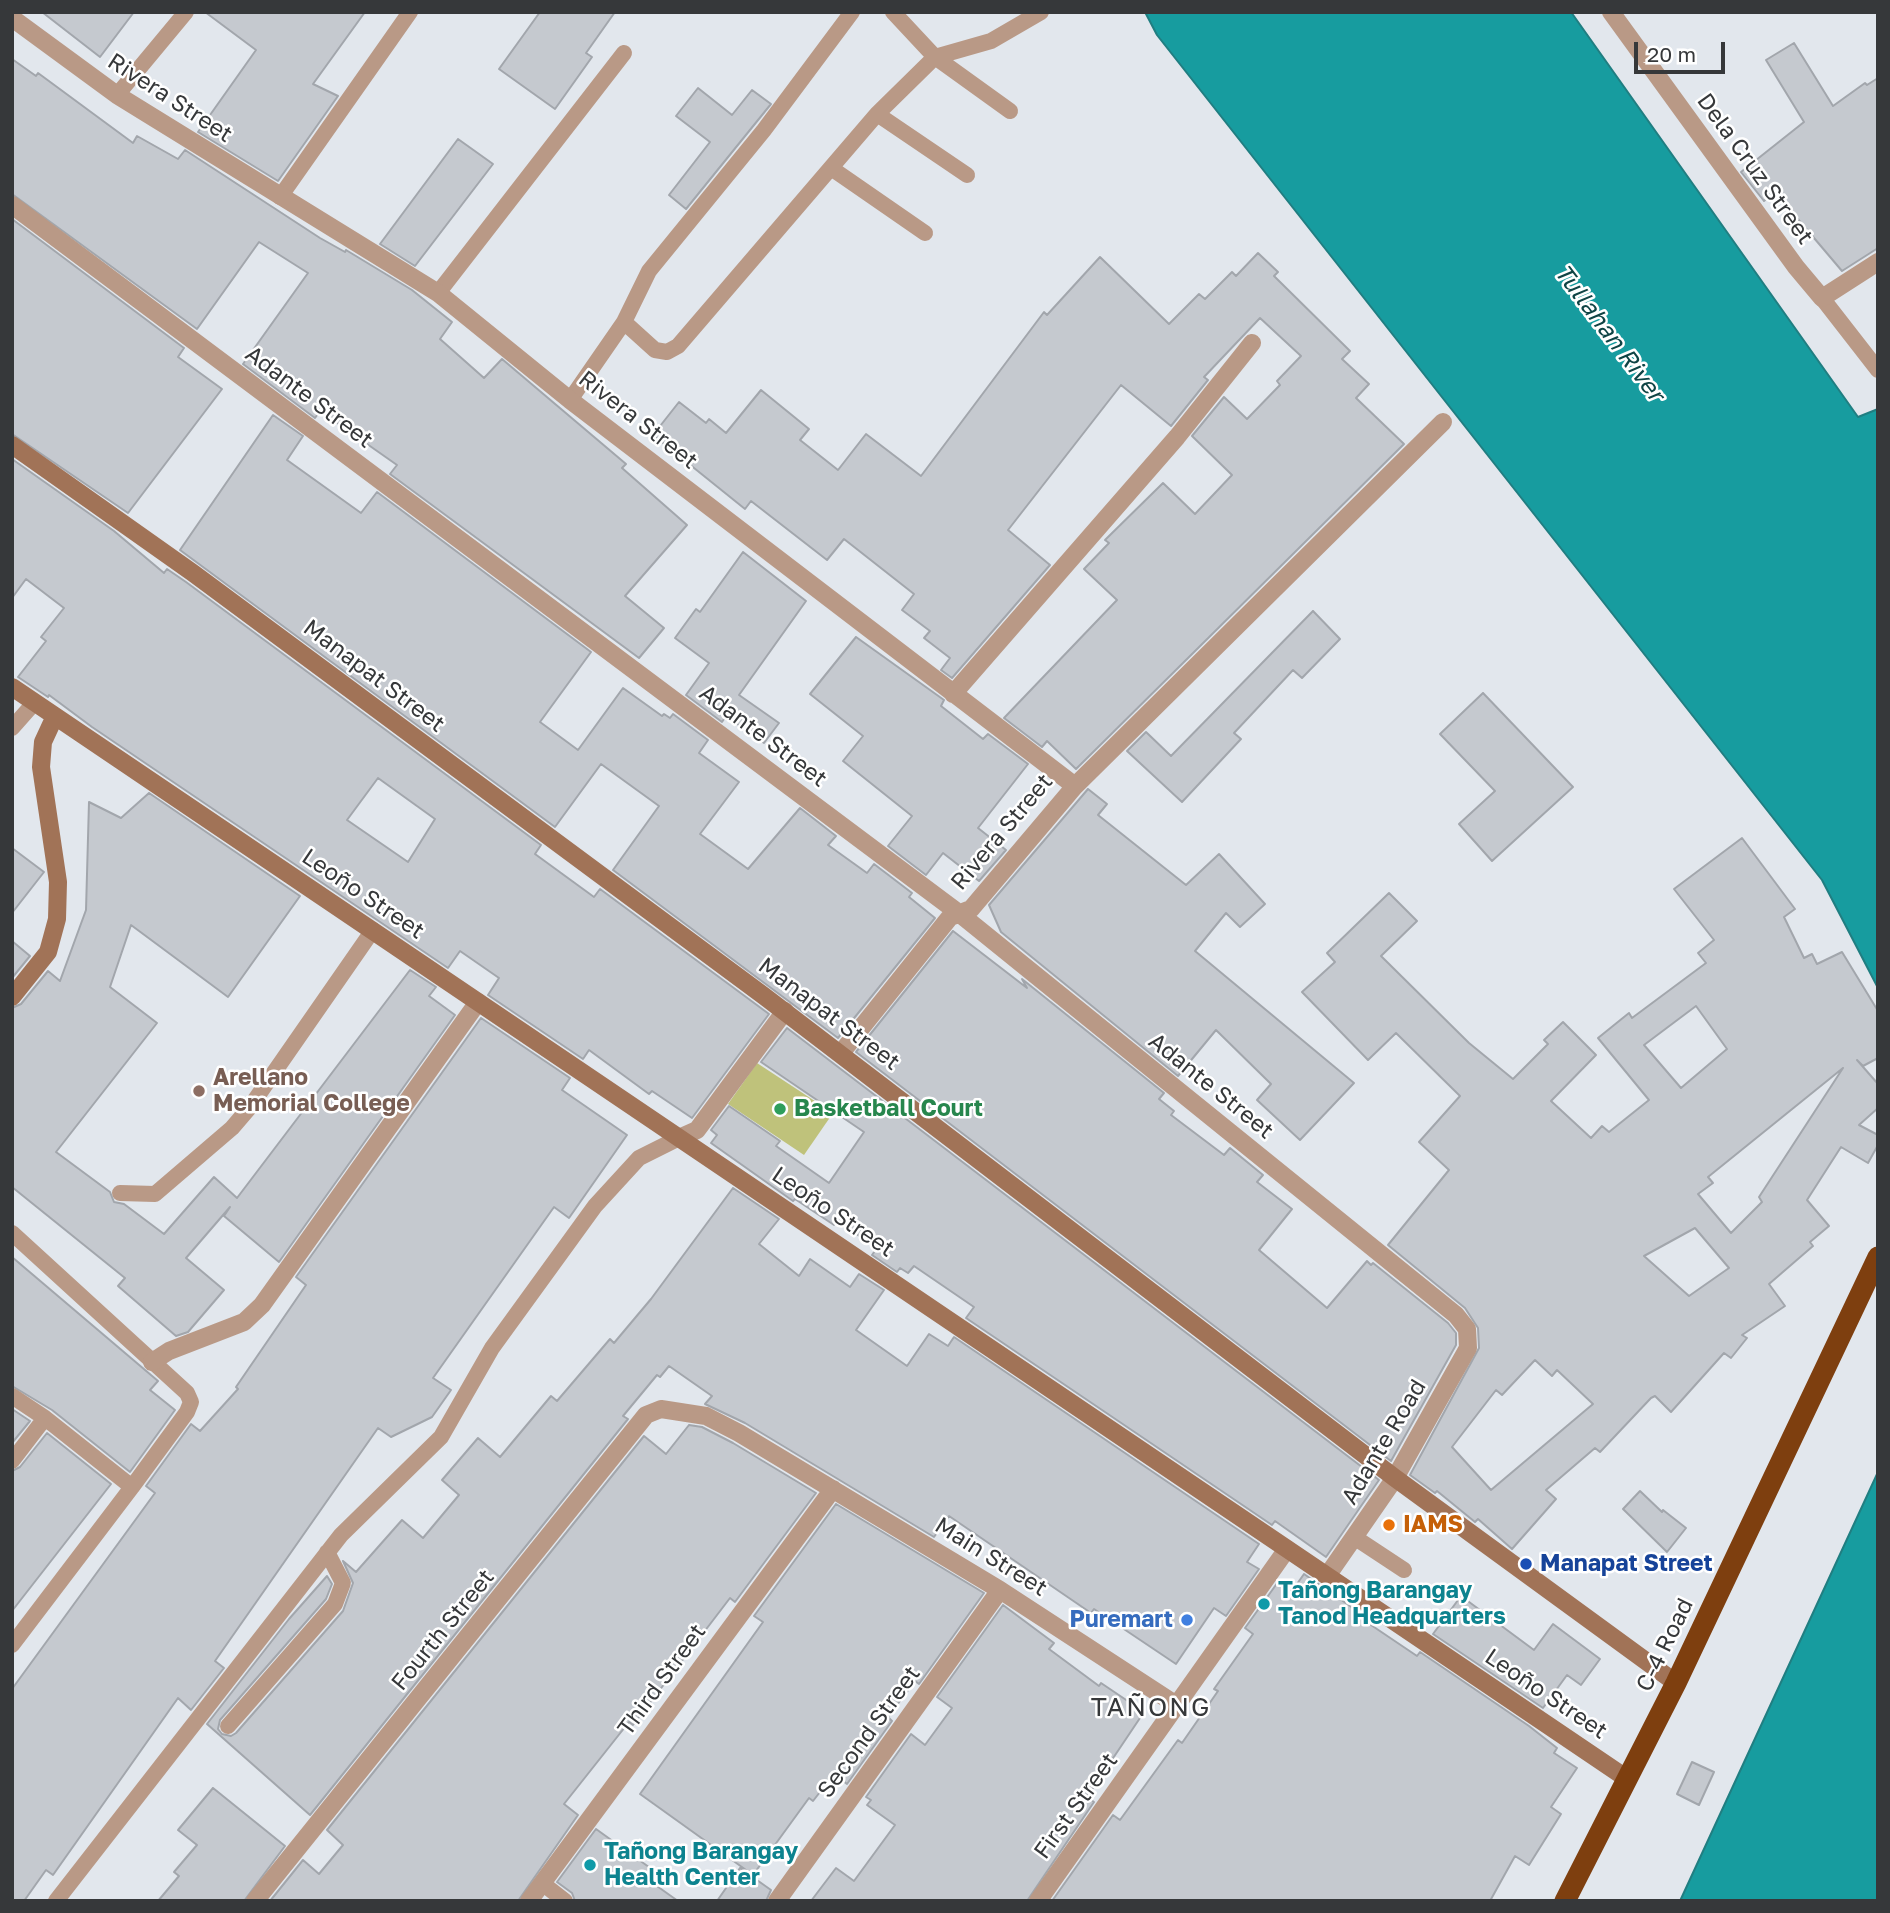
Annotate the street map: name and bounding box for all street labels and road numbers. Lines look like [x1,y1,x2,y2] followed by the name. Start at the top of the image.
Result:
[102,47,238,149] street label: Rivera Street
[1691,88,1819,250] street label: Dela Cruz Street
[240,340,378,454] street label: Adante Street
[573,365,703,475] street label: Rivera Street
[298,614,450,738] street label: Manapat Street
[694,679,832,793] street label: Adante Street
[945,768,1059,896] street label: Rivera Street
[297,843,429,945] street label: Leoño Street
[753,952,905,1076] street label: Manapat Street
[1143,1027,1279,1145] street label: Adante Street
[767,1161,899,1263] street label: Leoño Street
[1336,1375,1432,1509] street label: Adante Road
[930,1512,1052,1602] street label: Main Street
[386,1564,500,1696] street label: Fourth Street
[1631,1594,1699,1696] street label: C-4 Road
[612,1619,712,1741] street label: Third Street
[1480,1643,1612,1745] street label: Leoño Street
[812,1661,926,1803] street label: Second Street
[1028,1748,1124,1864] street label: First Street

